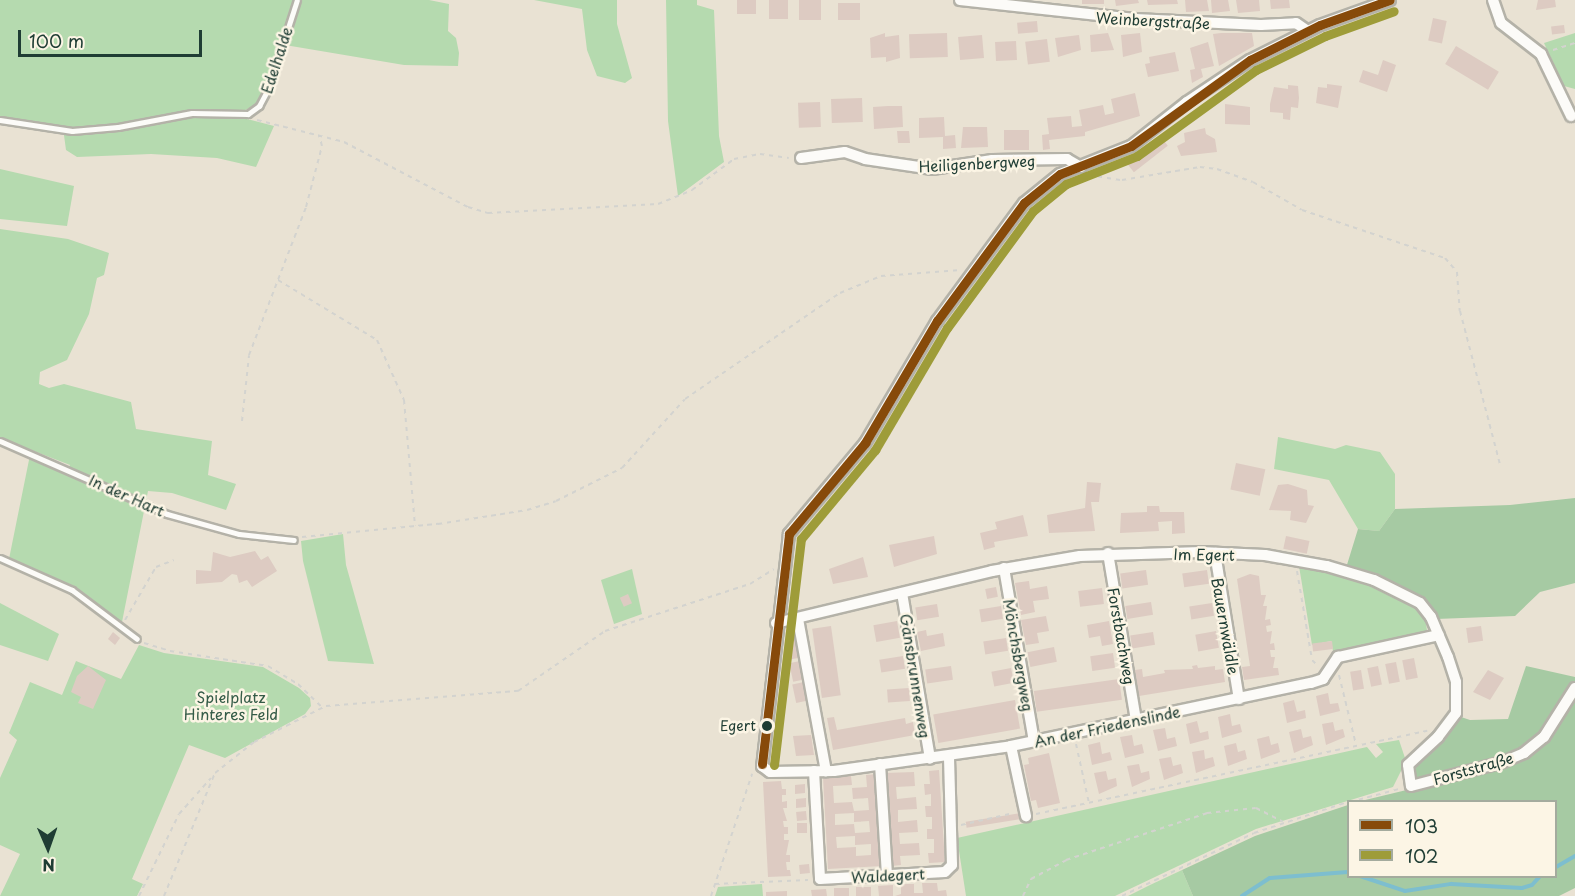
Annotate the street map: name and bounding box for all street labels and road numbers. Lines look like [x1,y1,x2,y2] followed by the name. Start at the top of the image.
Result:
[1095,8,1211,32] street label: Weinbergstraße
[257,24,295,96] street label: Edelhalde
[918,151,1036,175] street label: Heiligenbergweg
[86,470,168,520] street label: In der Hart
[1173,544,1235,564] street label: Im Egert
[1209,576,1243,676] street label: Bauernwäldle
[1105,586,1139,686] street label: Forstbachweg
[1000,598,1038,712] street label: Mönchsbergweg
[897,612,935,740] street label: Gänsbrunnenweg
[1033,702,1181,750] street label: An der Friedenslinde
[1431,748,1515,788] street label: Forststraße
[850,864,926,886] street label: Waldegert

